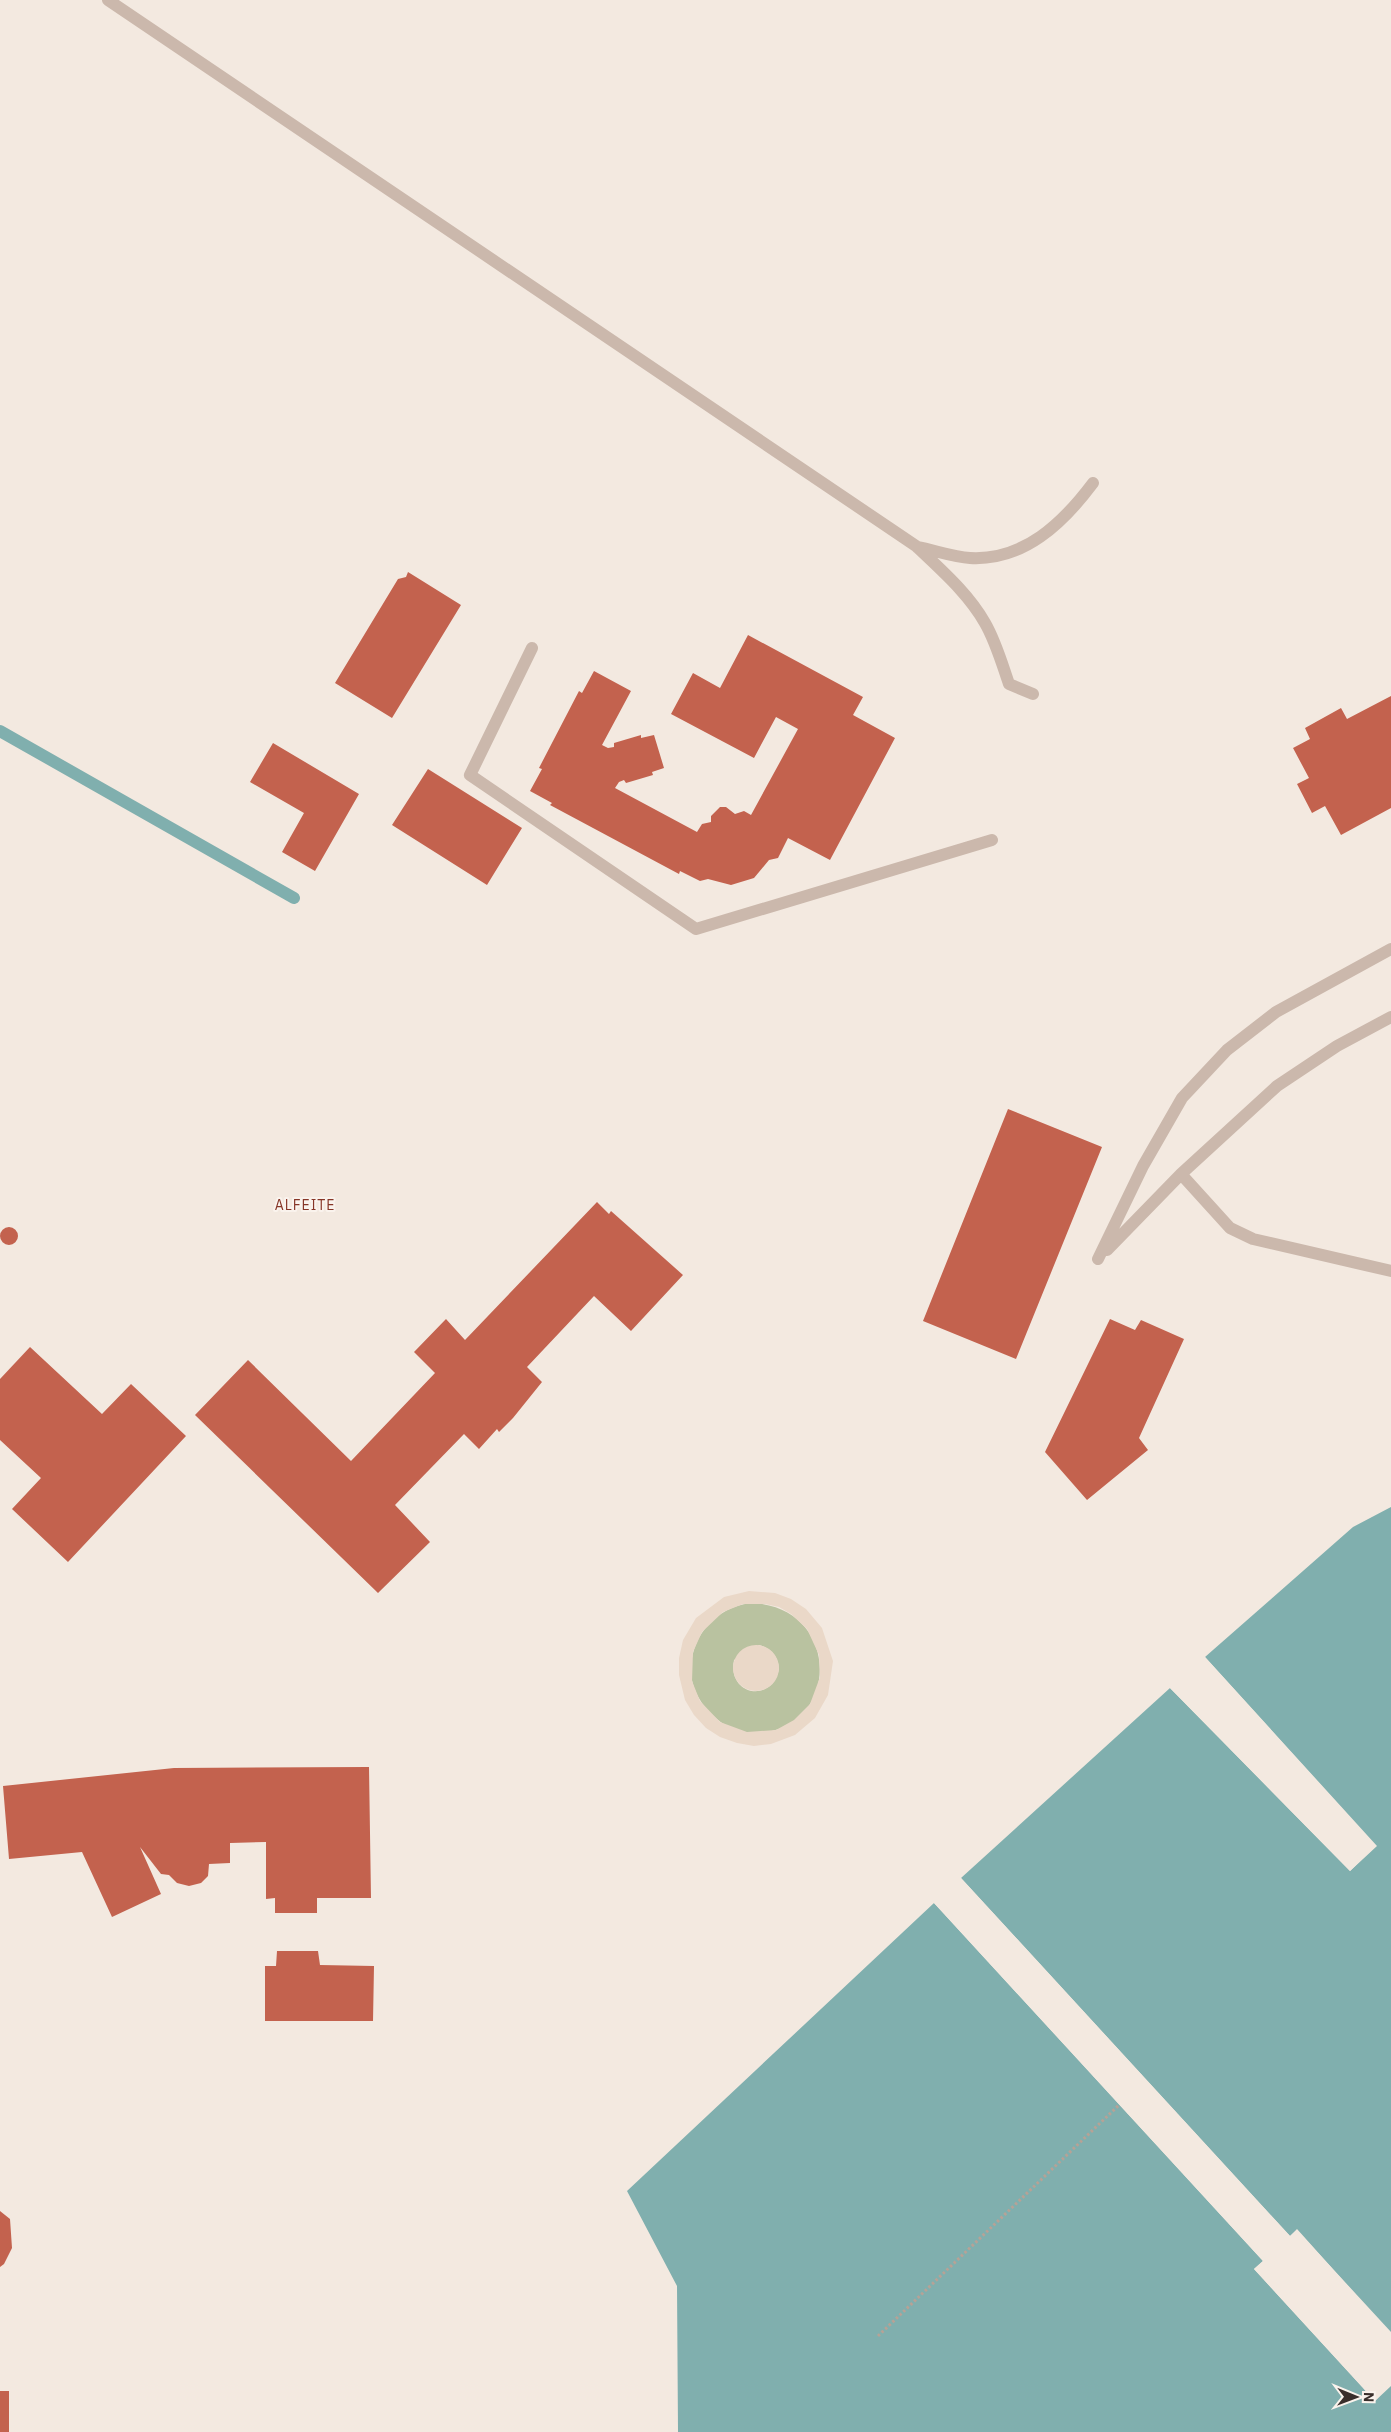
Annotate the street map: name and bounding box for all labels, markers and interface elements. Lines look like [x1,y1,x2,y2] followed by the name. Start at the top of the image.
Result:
[275,1196,335,1214] district label: ALFEITE
[1331,2372,1381,2422] north arrow
[1360,2392,1378,2402] text: N

